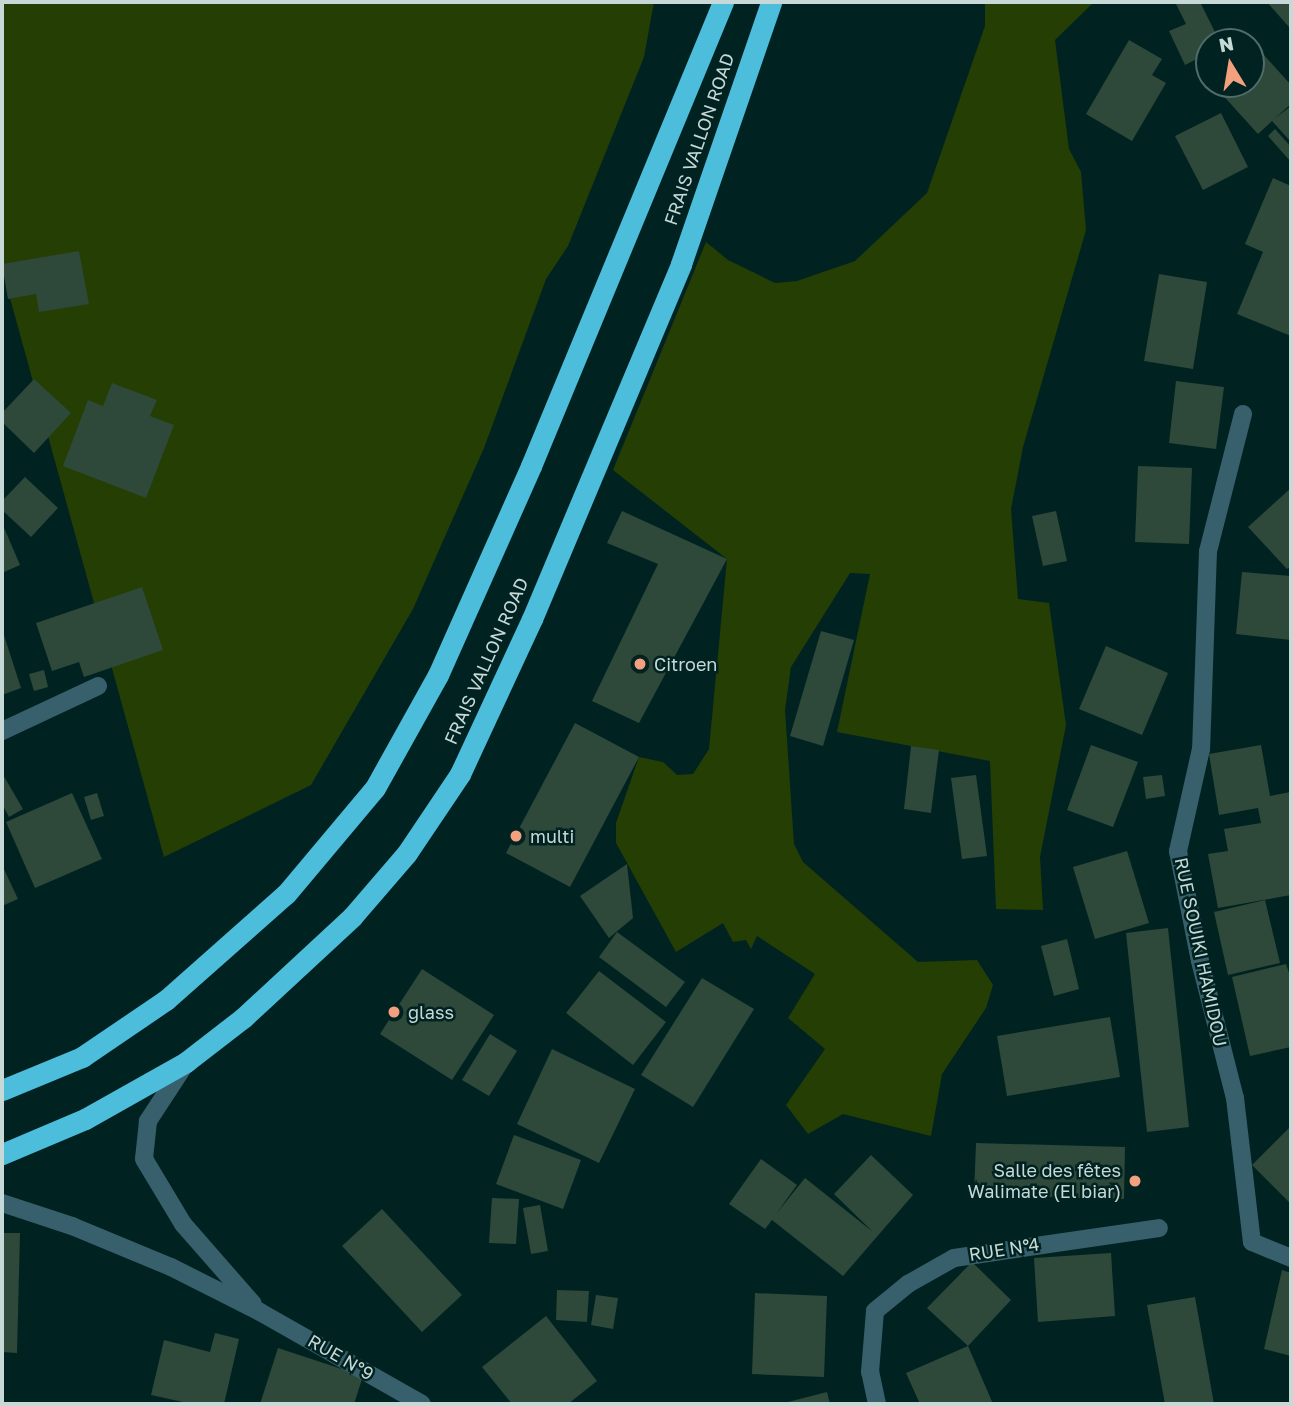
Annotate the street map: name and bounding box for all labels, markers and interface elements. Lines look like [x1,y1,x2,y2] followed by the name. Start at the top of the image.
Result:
[1195,28,1265,98] north arrow
[1217,31,1236,57] text: N
[659,50,739,228] street label: FRAIS VALLON ROAD
[439,574,533,748] street label: FRAIS VALLON ROAD
[654,653,717,675] place label: Citroen
[632,656,648,672] marker: Citroen
[530,825,574,847] place label: multi
[508,828,524,844] marker: multi
[1170,855,1232,1049] street label: RUE SOUIKI HAMIDOU
[408,1001,454,1023] place label: glass
[386,1004,402,1020] marker: glass
[968,1160,1121,1202] place label: Salle des fêtes Walimate (El biar)
[1127,1173,1143,1189] marker: Salle des fêtes Walimate (El biar)
[967,1233,1041,1265] street label: RUE N°4
[304,1330,378,1384] street label: RUE N°9

